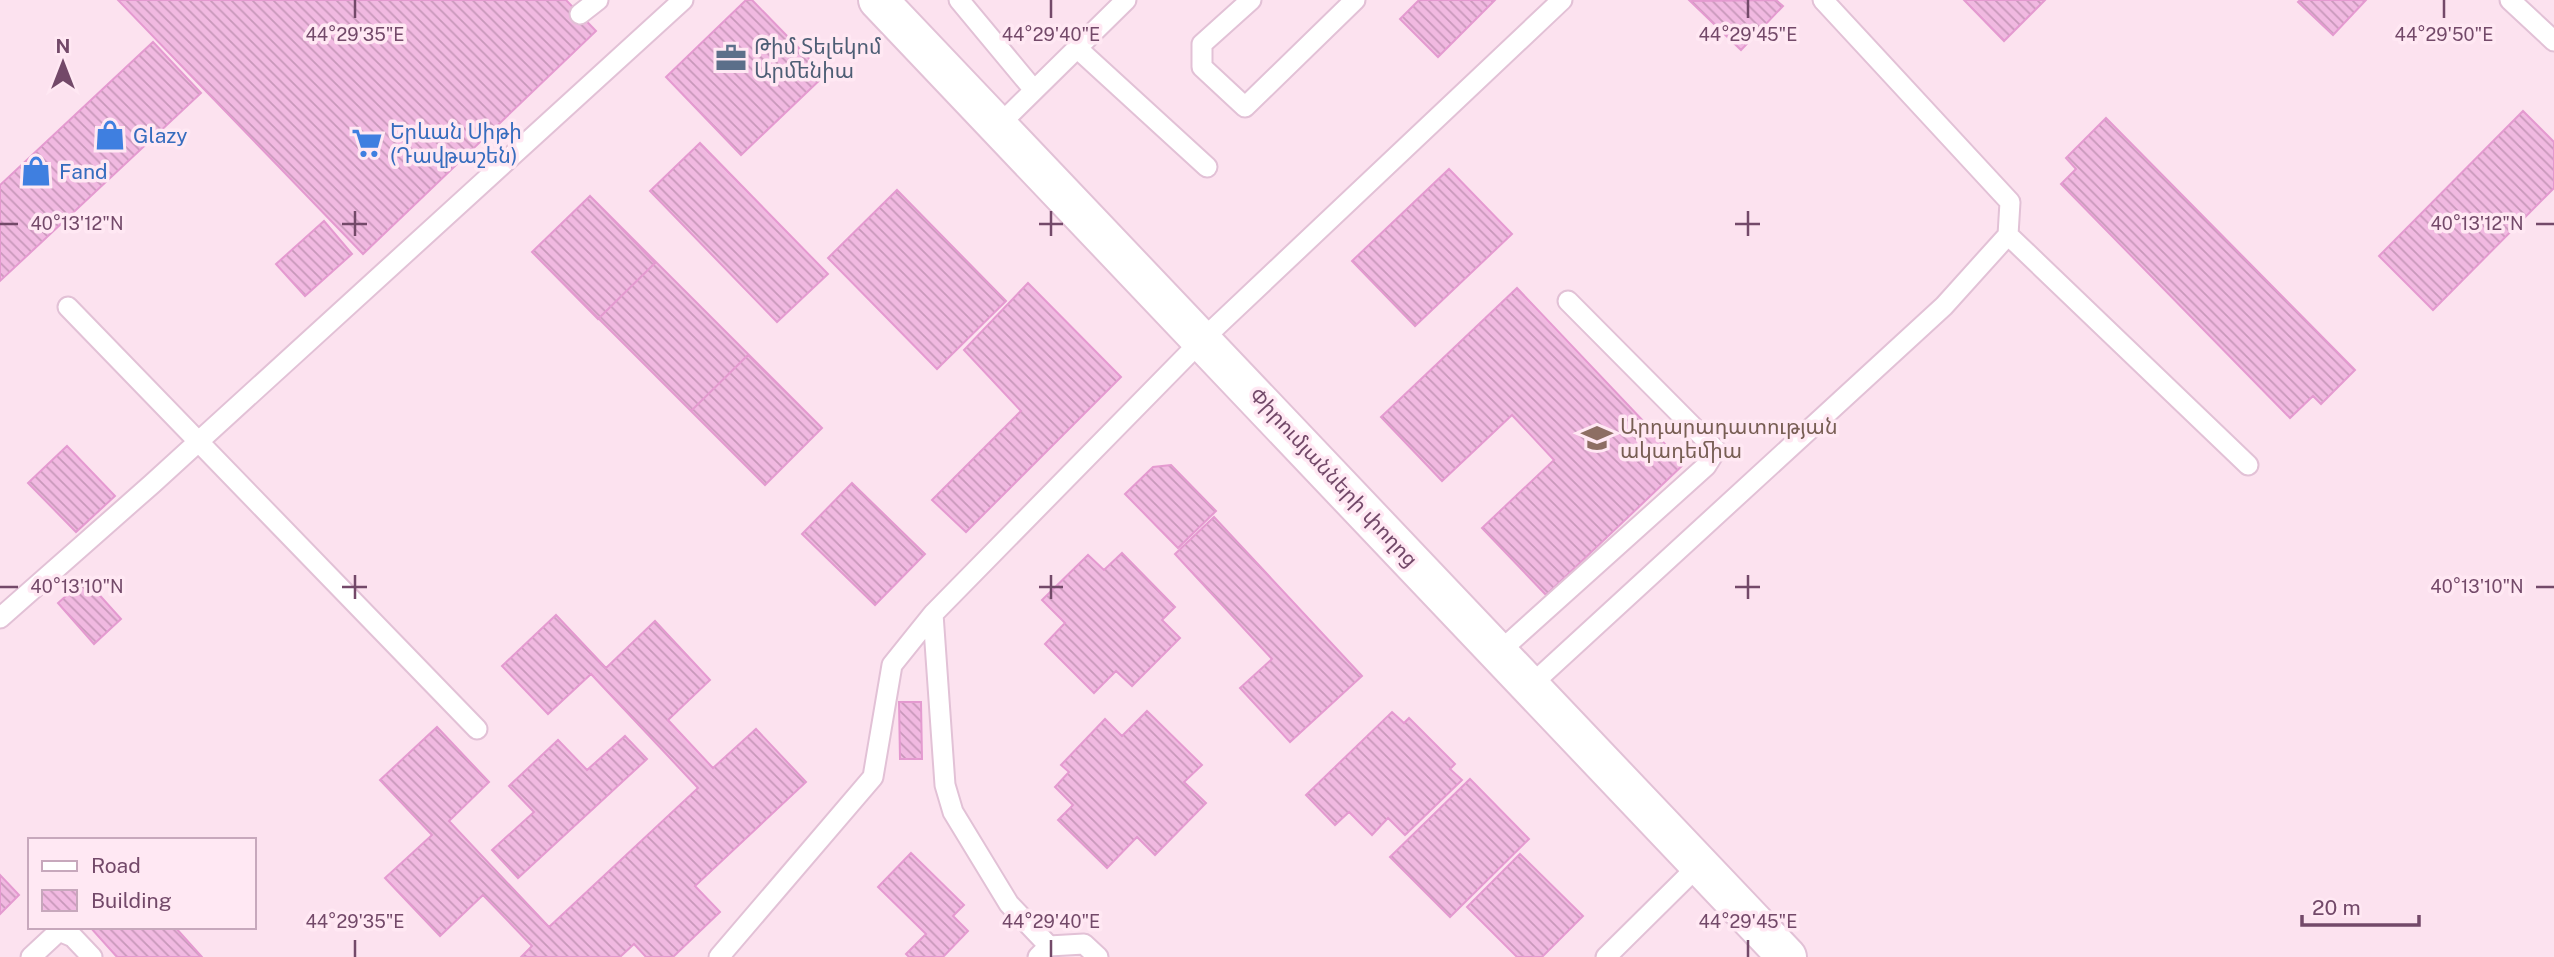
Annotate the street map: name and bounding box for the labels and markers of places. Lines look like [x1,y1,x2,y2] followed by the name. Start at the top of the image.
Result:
[754,34,882,83] place label: Թիմ Տելեկոմ Արմենիա
[714,41,748,75] office icon: Թիմ Տելեկոմ Արմենիա
[93,118,127,152] shop icon: Glazy
[390,119,522,168] place label: Երևան Սիթի (Դավթաշեն)
[133,123,187,148] place label: Glazy
[350,126,384,160] supermarket icon: Երևան Սիթի (Դավթաշեն)
[19,154,53,188] shop icon: Fand
[59,159,108,184] place label: Fand
[1620,414,1837,463] place label: Արդարադատության ակադեմիա
[1580,421,1614,455] school or university icon: Արդարադատության ակադեմիա

